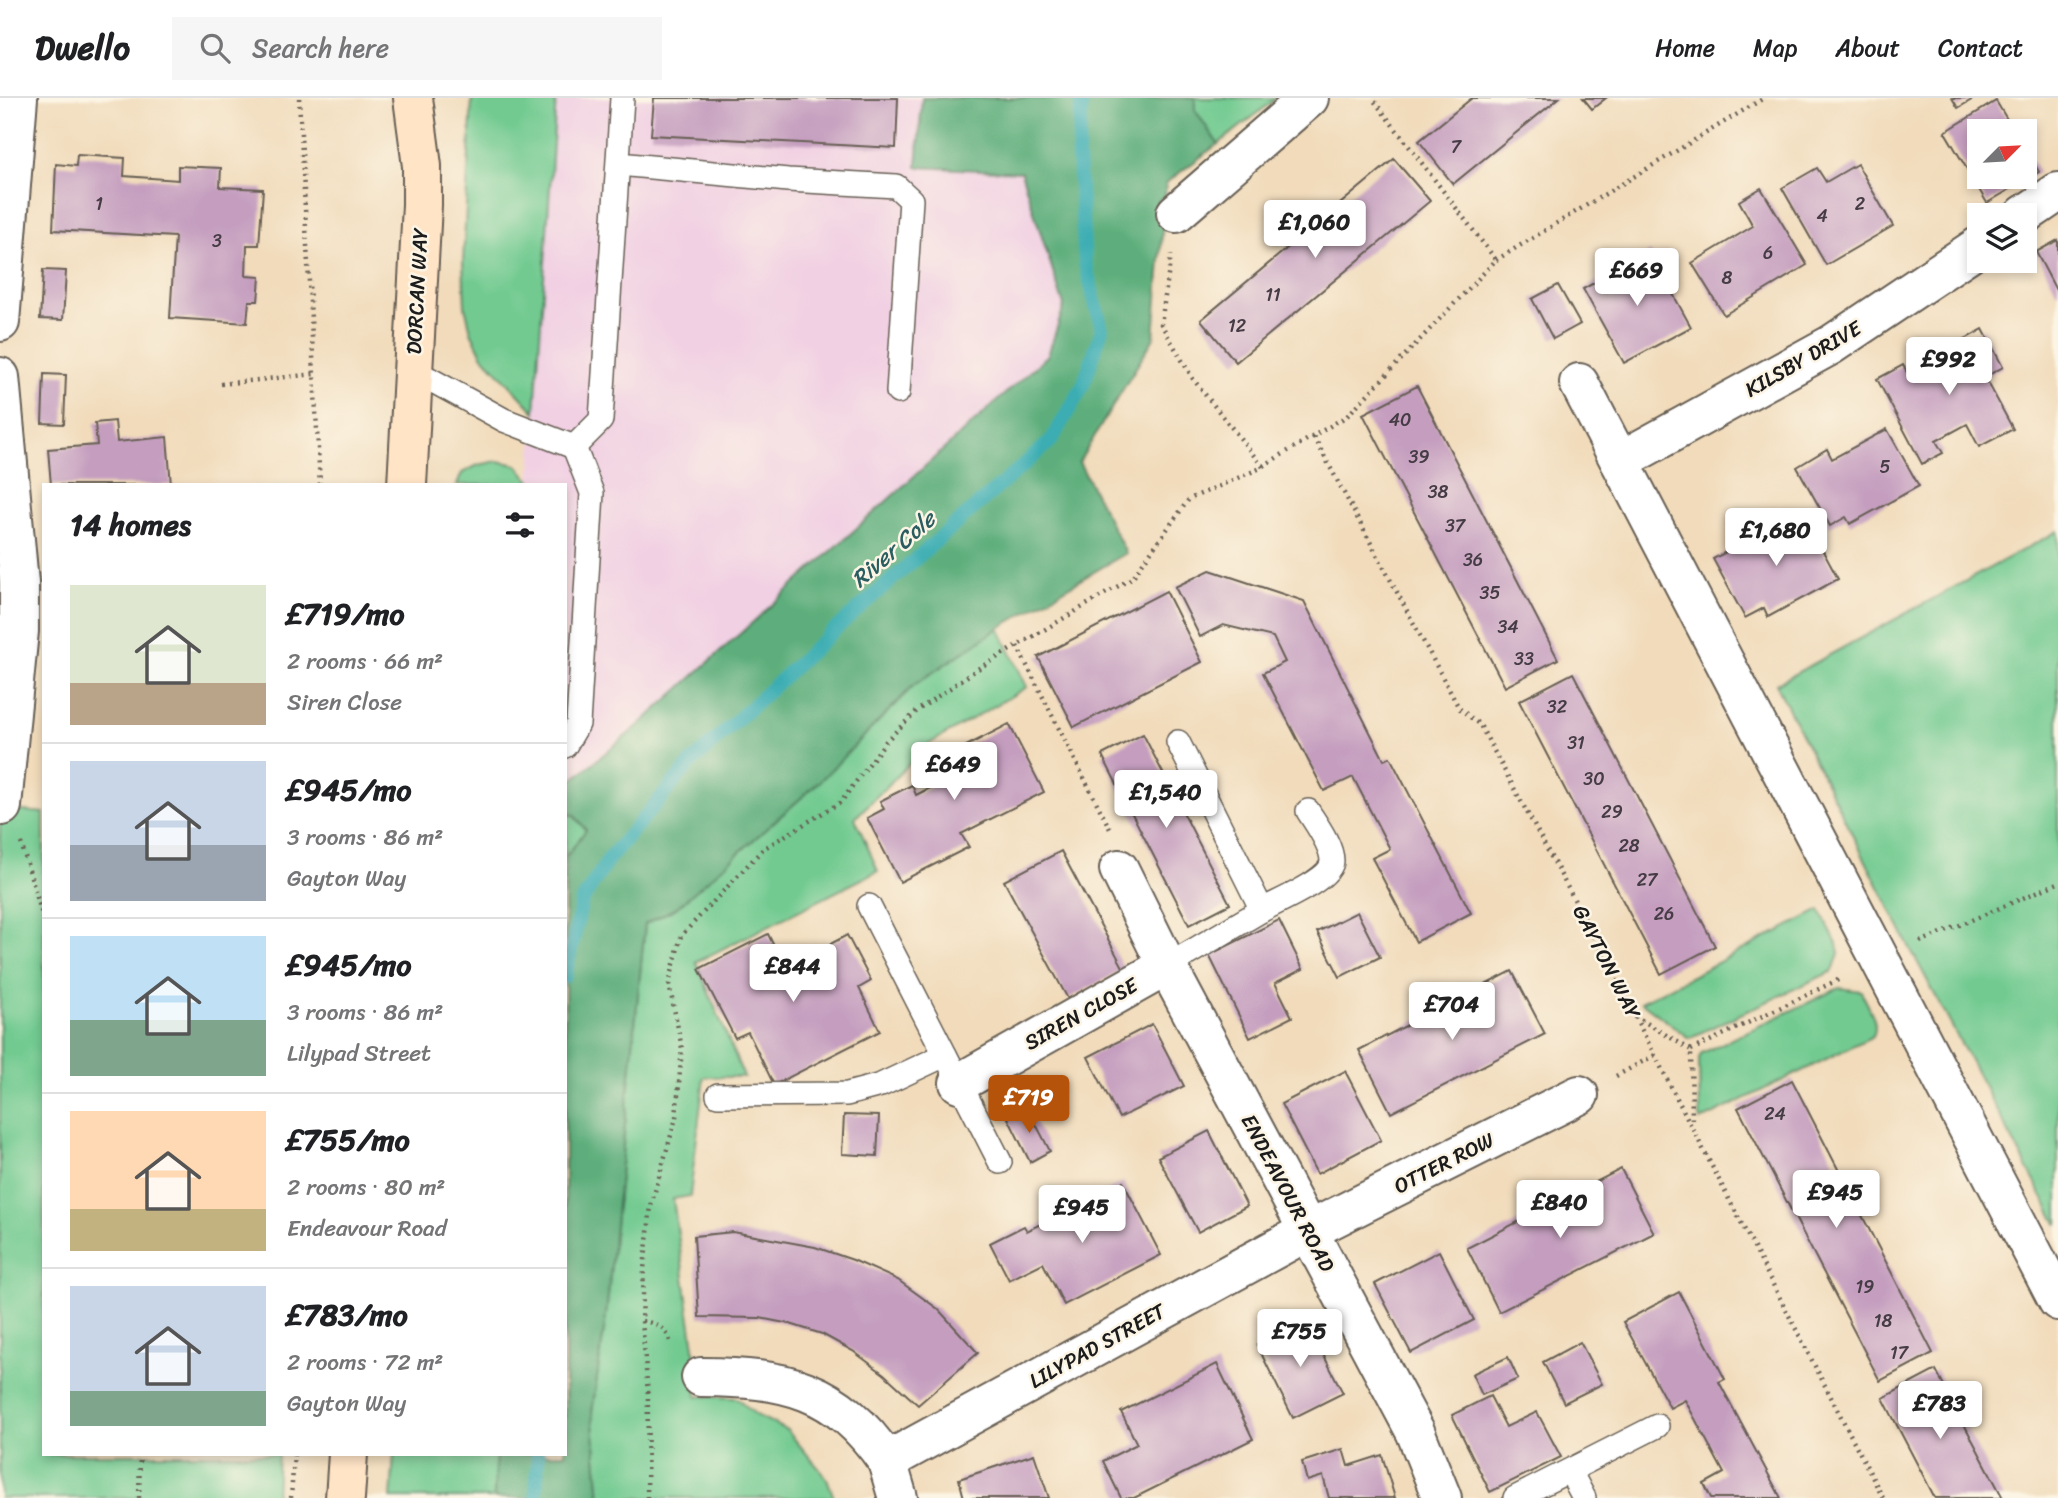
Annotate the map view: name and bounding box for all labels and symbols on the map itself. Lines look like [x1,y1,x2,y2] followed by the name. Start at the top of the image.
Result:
[1967,119,2037,189] north arrow
[1451,131,1463,163] house number: 7
[95,188,103,220] house number: 1
[1855,188,1865,220] house number: 2
[1258,200,1372,260] pin: £1,060
[1816,200,1828,232] house number: 4
[212,225,222,257] house number: 3
[395,226,439,355] street label: DORCAN WAY
[1763,237,1773,269] house number: 6
[1596,248,1678,308] pin: £669
[1722,262,1733,294] house number: 8
[1265,279,1281,311] house number: 11
[1737,309,1870,408] street label: KILSBY DRIVE
[1228,310,1246,342] house number: 12
[1908,338,1990,397] pin: £992
[1389,404,1411,436] house number: 40
[1409,441,1429,473] house number: 39
[1880,451,1891,483] house number: 5
[1428,476,1449,508] house number: 38
[841,499,947,598] water label: River Cole
[1719,508,1833,568] pin: £1,680
[1445,510,1467,542] house number: 37
[1463,544,1483,576] house number: 36
[1480,577,1500,609] house number: 35
[1497,611,1519,643] house number: 34
[1514,643,1534,675] house number: 33
[1547,691,1567,723] house number: 32
[1567,727,1585,759] house number: 31
[913,742,995,802] pin: £649
[1583,763,1605,795] house number: 30
[1109,770,1223,830] pin: £1,540
[1601,796,1623,828] house number: 29
[1618,830,1640,862] house number: 28
[1637,864,1659,896] house number: 27
[1562,898,1652,1026] street label: GAYTON WAY
[1654,898,1674,930] house number: 26
[752,944,834,1004] pin: £844
[1017,966,1146,1061] street label: SIREN CLOSE
[1411,982,1493,1042] pin: £704
[988,1076,1070,1135] pin: £719
[1764,1098,1786,1130] house number: 24
[1230,1107,1346,1279] street label: ENDEAVOUR ROAD
[1387,1121,1502,1205] street label: OTTER ROW
[1795,1170,1877,1230] pin: £945
[1519,1180,1601,1240] pin: £840
[1041,1186,1123,1245] pin: £945
[1856,1271,1874,1303] house number: 19
[1022,1292,1174,1399] street label: LILYPAD STREET
[1874,1305,1892,1337] house number: 18
[1259,1310,1341,1369] pin: £755
[1890,1337,1910,1369] house number: 17
[1899,1382,1981,1441] pin: £783

